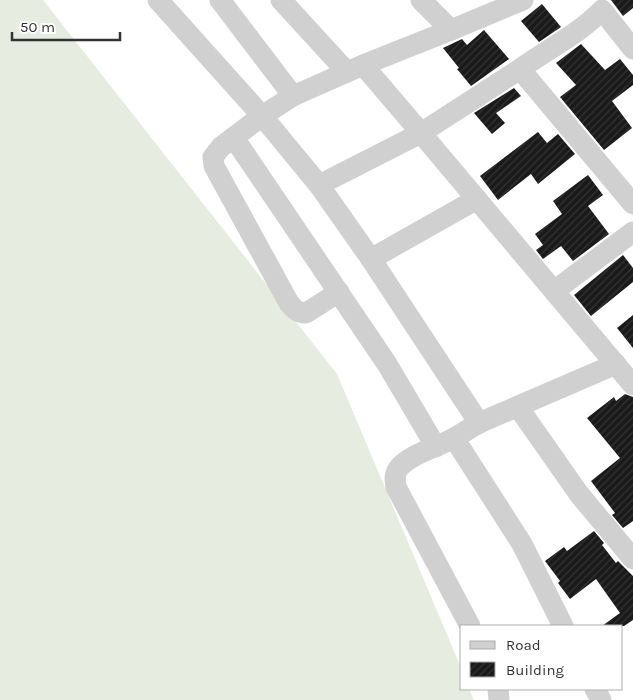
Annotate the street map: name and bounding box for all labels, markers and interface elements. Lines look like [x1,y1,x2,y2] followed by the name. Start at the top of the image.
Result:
[12,10,120,42] scale bar
[20,18,55,36] text: 50 m
[460,625,623,690] legend
[506,636,541,654] text: Road
[506,661,564,679] text: Building

